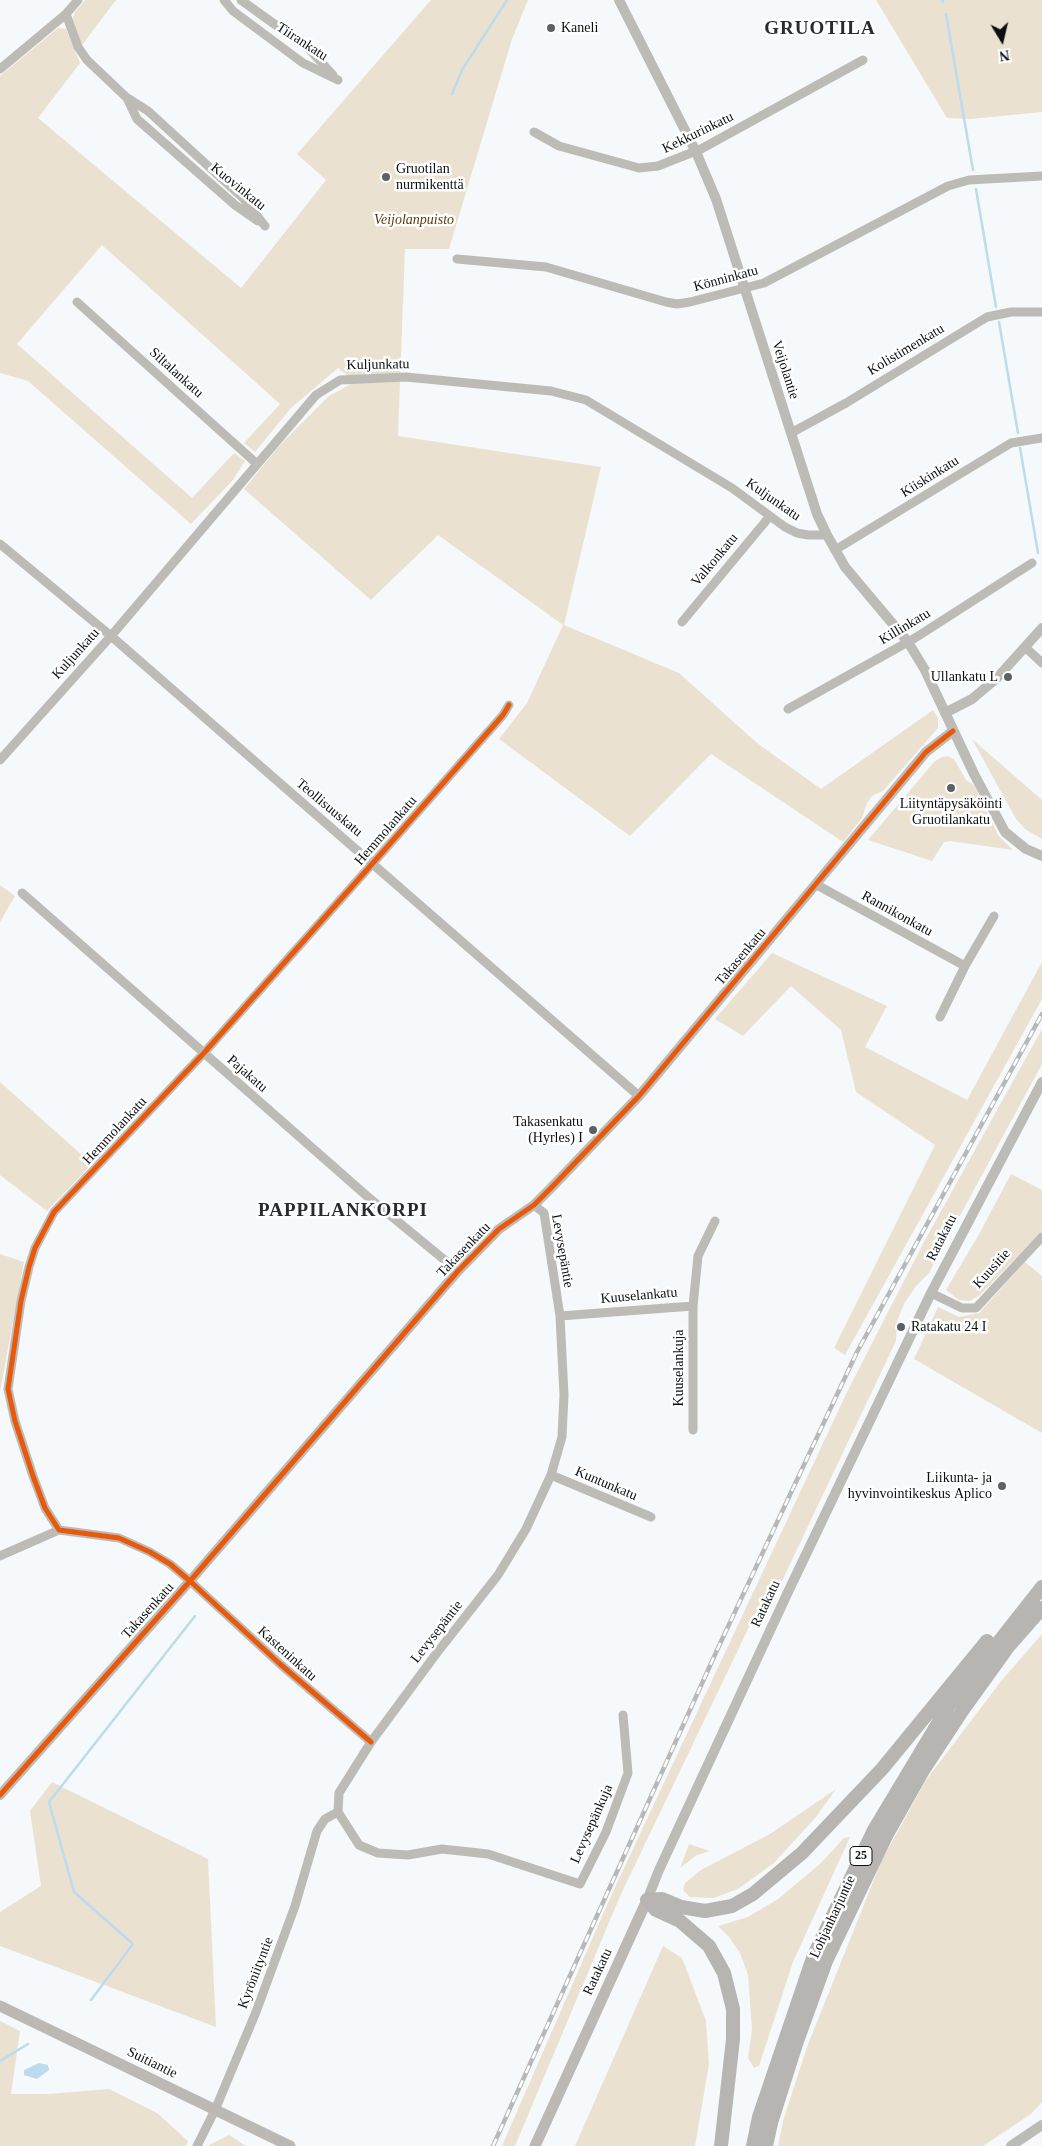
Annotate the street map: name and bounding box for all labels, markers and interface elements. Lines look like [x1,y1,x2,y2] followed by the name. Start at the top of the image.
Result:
[977,15,1027,65] north arrow
[763,18,877,40] district label: GRUOTILA
[273,19,331,65] street label: Tiirankatu
[561,20,598,36] place label: Kaneli
[545,22,557,34] marker: Kaneli
[998,47,1011,64] text: N
[660,109,736,157] street label: Kekkurinkatu
[207,160,269,214] street label: Kuovinkatu
[396,161,464,193] place label: Gruotilan nurmikenttä
[380,171,392,183] marker: Gruotilan nurmikenttä
[374,212,454,228] park label: Veijolanpuisto
[692,262,760,296] street label: Könninkatu
[865,321,947,379] street label: Kolistimenkatu
[768,339,802,401] street label: Veijolantie
[146,344,206,402] street label: Siltalankatu
[346,356,410,374] street label: Kuljunkatu
[898,453,962,501] street label: Kiiskinkatu
[742,475,804,525] street label: Kuljunkatu
[688,530,742,590] street label: Valkonkatu
[876,605,934,649] street label: Killinkatu
[49,625,103,683] street label: Kuljunkatu
[931,669,998,685] place label: Ullankatu L
[1002,671,1014,683] marker: Ullankatu L
[292,775,366,841] street label: Teollisuuskatu
[945,782,957,794] marker: Liityntäpysäköinti Gruotilankatu
[351,793,421,869] street label: Hemmolankatu
[900,796,1002,829] place label: Liityntäpysäköinti Gruotilankatu
[859,888,935,940] street label: Rannikonkatu
[712,925,770,989] street label: Takasenkatu
[223,1052,271,1096] street label: Pajakatu
[79,1094,151,1168] street label: Hemmolankatu
[513,1114,583,1146] place label: Takasenkatu (Hyrles) I
[587,1124,599,1136] marker: Takasenkatu (Hyrles) I
[256,1200,430,1222] district label: PAPPILANKORPI
[923,1212,961,1264] street label: Ratakatu
[547,1213,577,1289] street label: Levysepäntie
[434,1219,494,1281] street label: Takasenkatu
[970,1246,1014,1292] street label: Kuusitie
[600,1284,678,1308] street label: Kuuselankatu
[911,1319,986,1335] place label: Ratakatu 24 I
[895,1321,907,1333] marker: Ratakatu 24 I
[671,1330,687,1406] street label: Kuuselankuja
[572,1463,640,1505] street label: Kuntunkatu
[848,1470,992,1502] place label: Liikunta- ja hyvinvointikeskus Aplico
[996,1480,1008,1492] marker: Liikunta- ja hyvinvointikeskus Aplico
[748,1578,784,1630] street label: Ratakatu
[118,1579,178,1643] street label: Takasenkatu
[407,1597,467,1667] street label: Levysepäntie
[254,1623,320,1685] street label: Kasteninkatu
[567,1782,617,1866] street label: Levysepänkuja
[850,1846,872,1865] road number: 25
[806,1873,860,1961] street label: Lohjanharjuntie
[235,1935,277,2011] street label: Kyröniityntie
[580,1946,616,1998] street label: Ratakatu
[124,2044,180,2082] street label: Suitiantie

